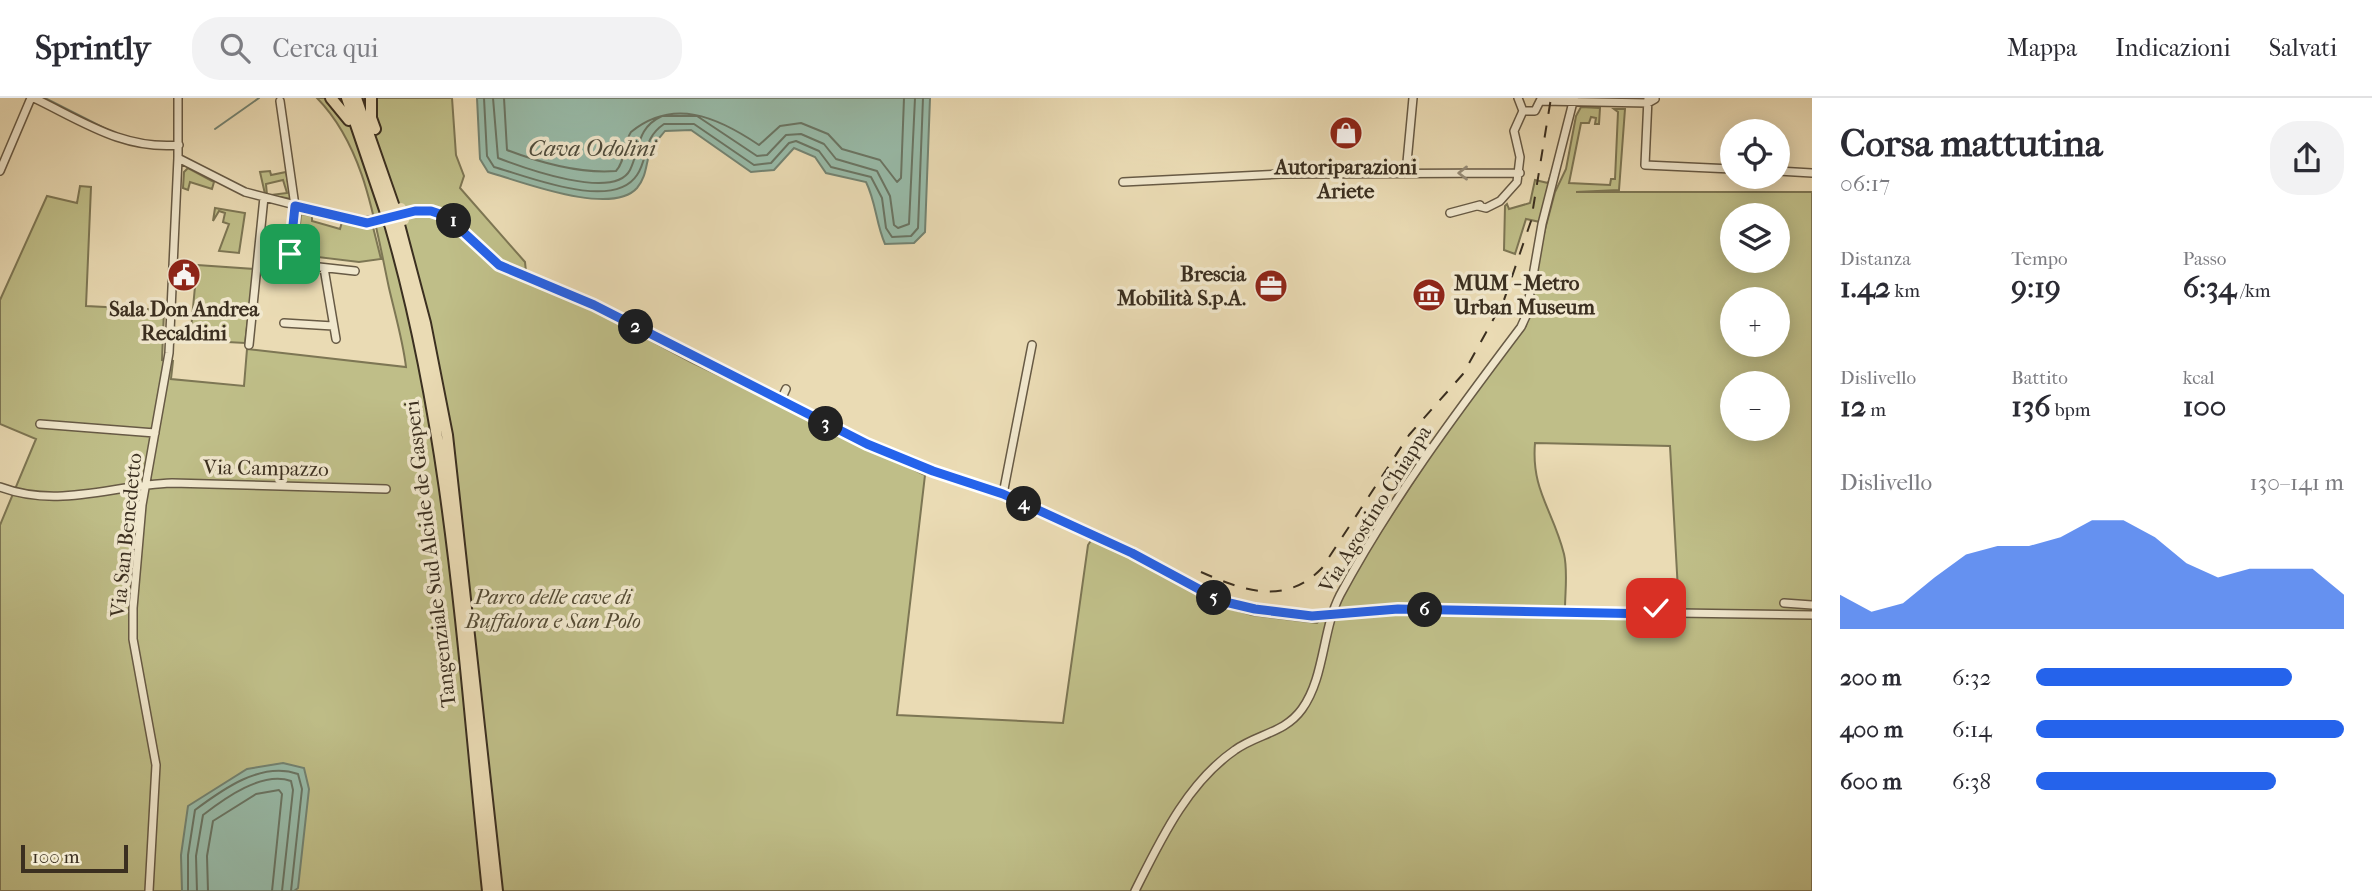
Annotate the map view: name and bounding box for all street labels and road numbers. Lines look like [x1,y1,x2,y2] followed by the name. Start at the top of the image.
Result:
[399,399,461,709] street label: Tangenziale Sud Alcide de Gasperi
[1313,421,1436,598] street label: Via Agostino Chiappa
[105,452,147,619] street label: Via San Benedetto
[202,455,329,481] street label: Via Campazzo

